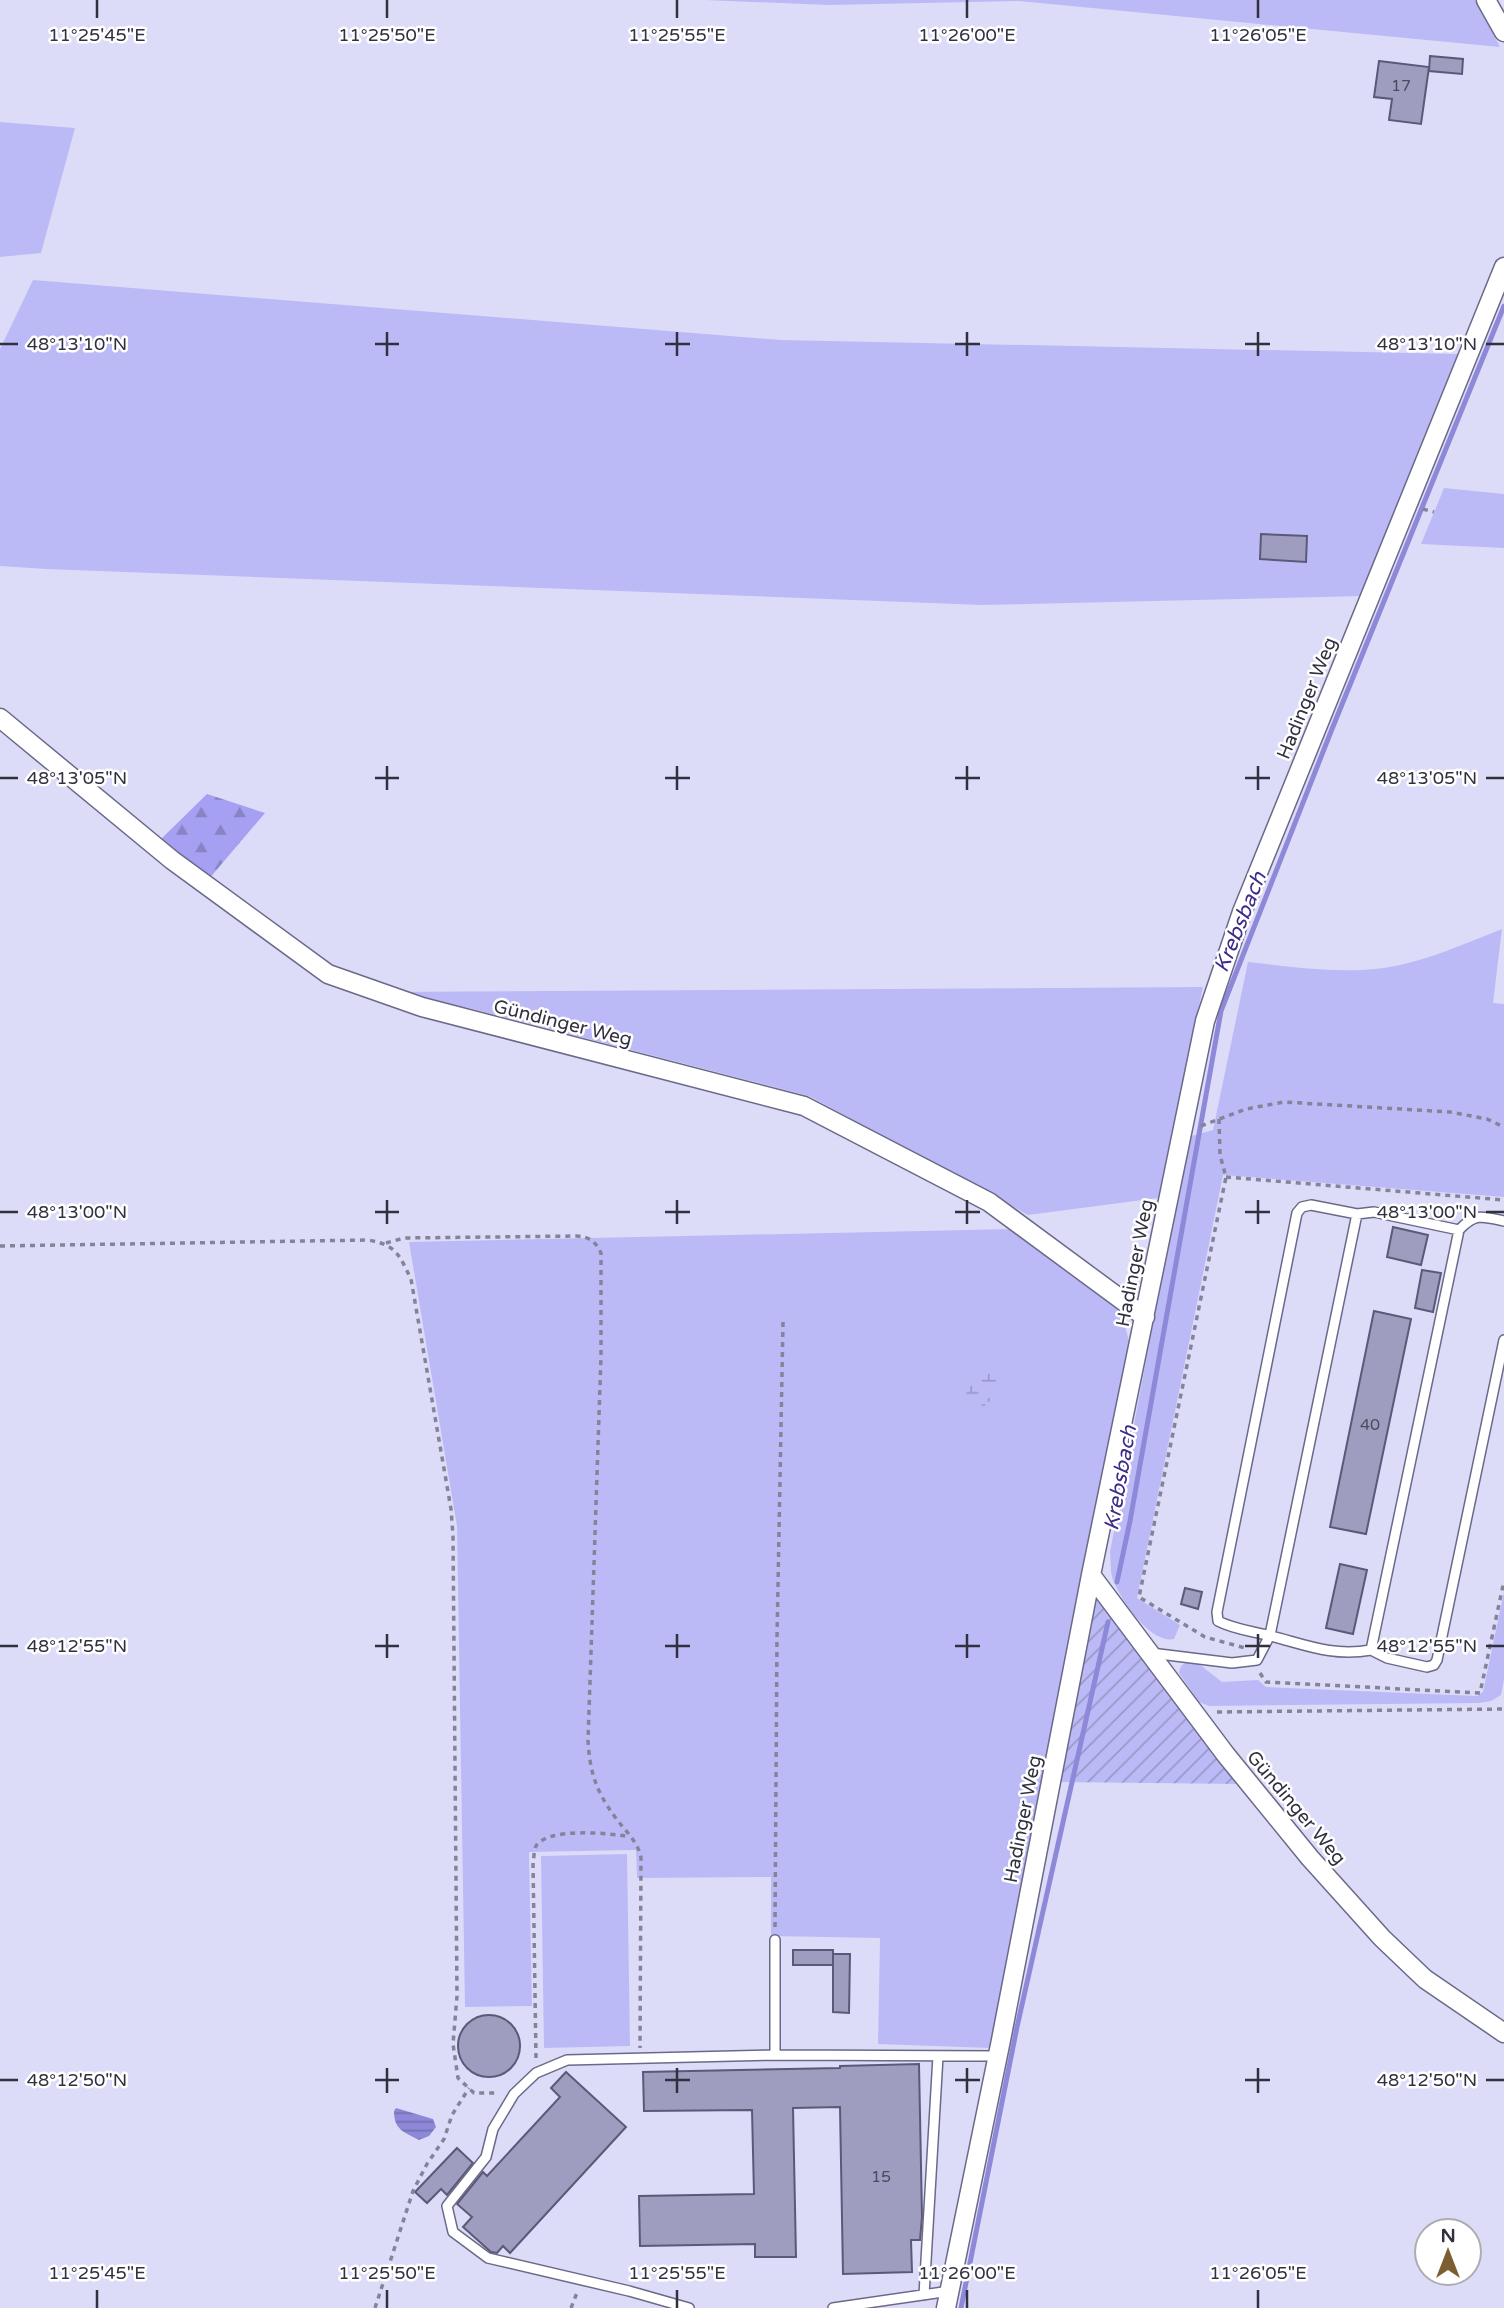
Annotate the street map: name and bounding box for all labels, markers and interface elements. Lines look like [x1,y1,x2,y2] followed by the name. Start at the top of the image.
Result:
[48,24,146,46] text: 11°25'45"E
[338,24,436,46] text: 11°25'50"E
[628,24,726,46] text: 11°25'55"E
[918,24,1016,46] text: 11°26'00"E
[1209,24,1307,46] text: 11°26'05"E
[1391,76,1411,96] house number: 17
[27,333,127,355] text: 48°13'10"N
[1377,333,1477,355] text: 48°13'10"N
[1272,634,1341,762] street label: Hadinger Weg
[27,767,127,789] text: 48°13'05"N
[1377,767,1477,789] text: 48°13'05"N
[1209,867,1272,976] water label: Krebsbach
[491,995,634,1051] street label: Gündinger Weg
[1112,1198,1158,1329] street label: Hadinger Weg
[27,1201,127,1223] text: 48°13'00"N
[1377,1201,1477,1223] text: 48°13'00"N
[1360,1415,1380,1435] house number: 40
[1099,1423,1142,1532] water label: Krebsbach
[27,1635,127,1657] text: 48°12'55"N
[1377,1635,1477,1657] text: 48°12'55"N
[1242,1746,1350,1869] street label: Gündinger Weg
[1000,1754,1046,1885] street label: Hadinger Weg
[27,2069,127,2091] text: 48°12'50"N
[1377,2069,1477,2091] text: 48°12'50"N
[871,2167,891,2187] house number: 15
[1413,2217,1483,2287] north arrow
[1440,2225,1456,2247] text: N
[48,2262,146,2284] text: 11°25'45"E
[338,2262,436,2284] text: 11°25'50"E
[628,2262,726,2284] text: 11°25'55"E
[918,2262,1016,2284] text: 11°26'00"E
[1209,2262,1307,2284] text: 11°26'05"E

